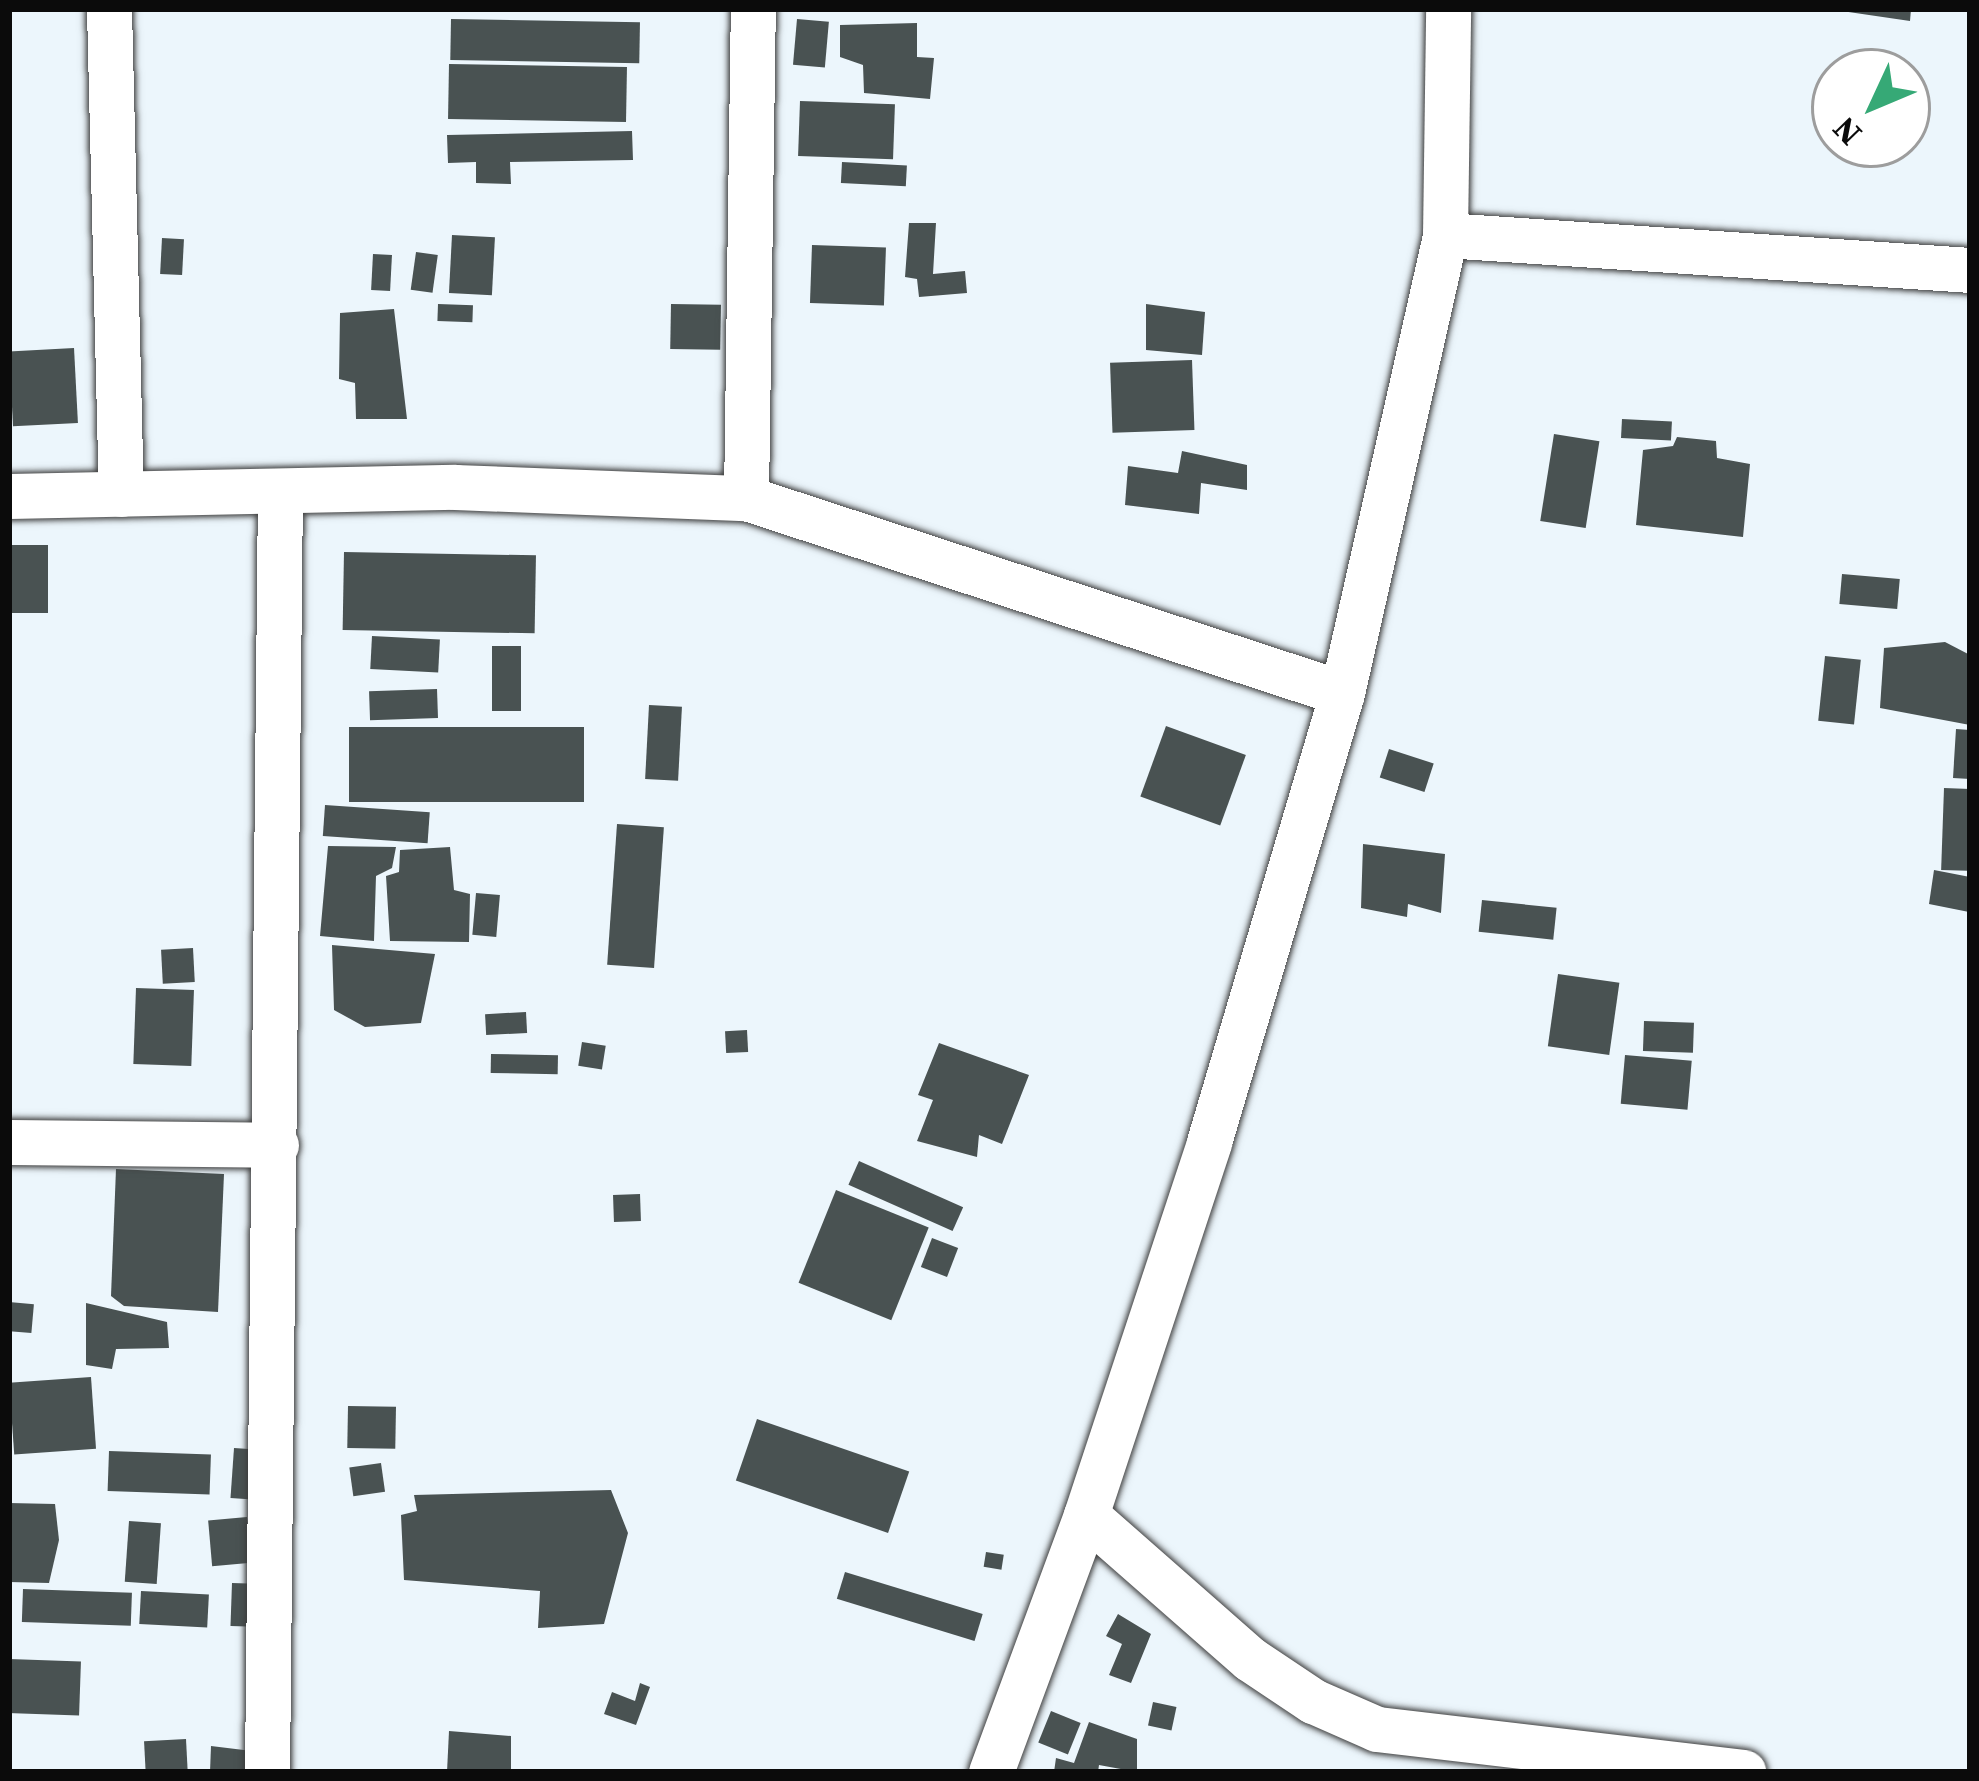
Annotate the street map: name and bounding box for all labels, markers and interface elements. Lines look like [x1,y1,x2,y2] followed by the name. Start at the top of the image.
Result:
[1811,48,1931,168] north arrow
[1822,107,1871,156] text: N

